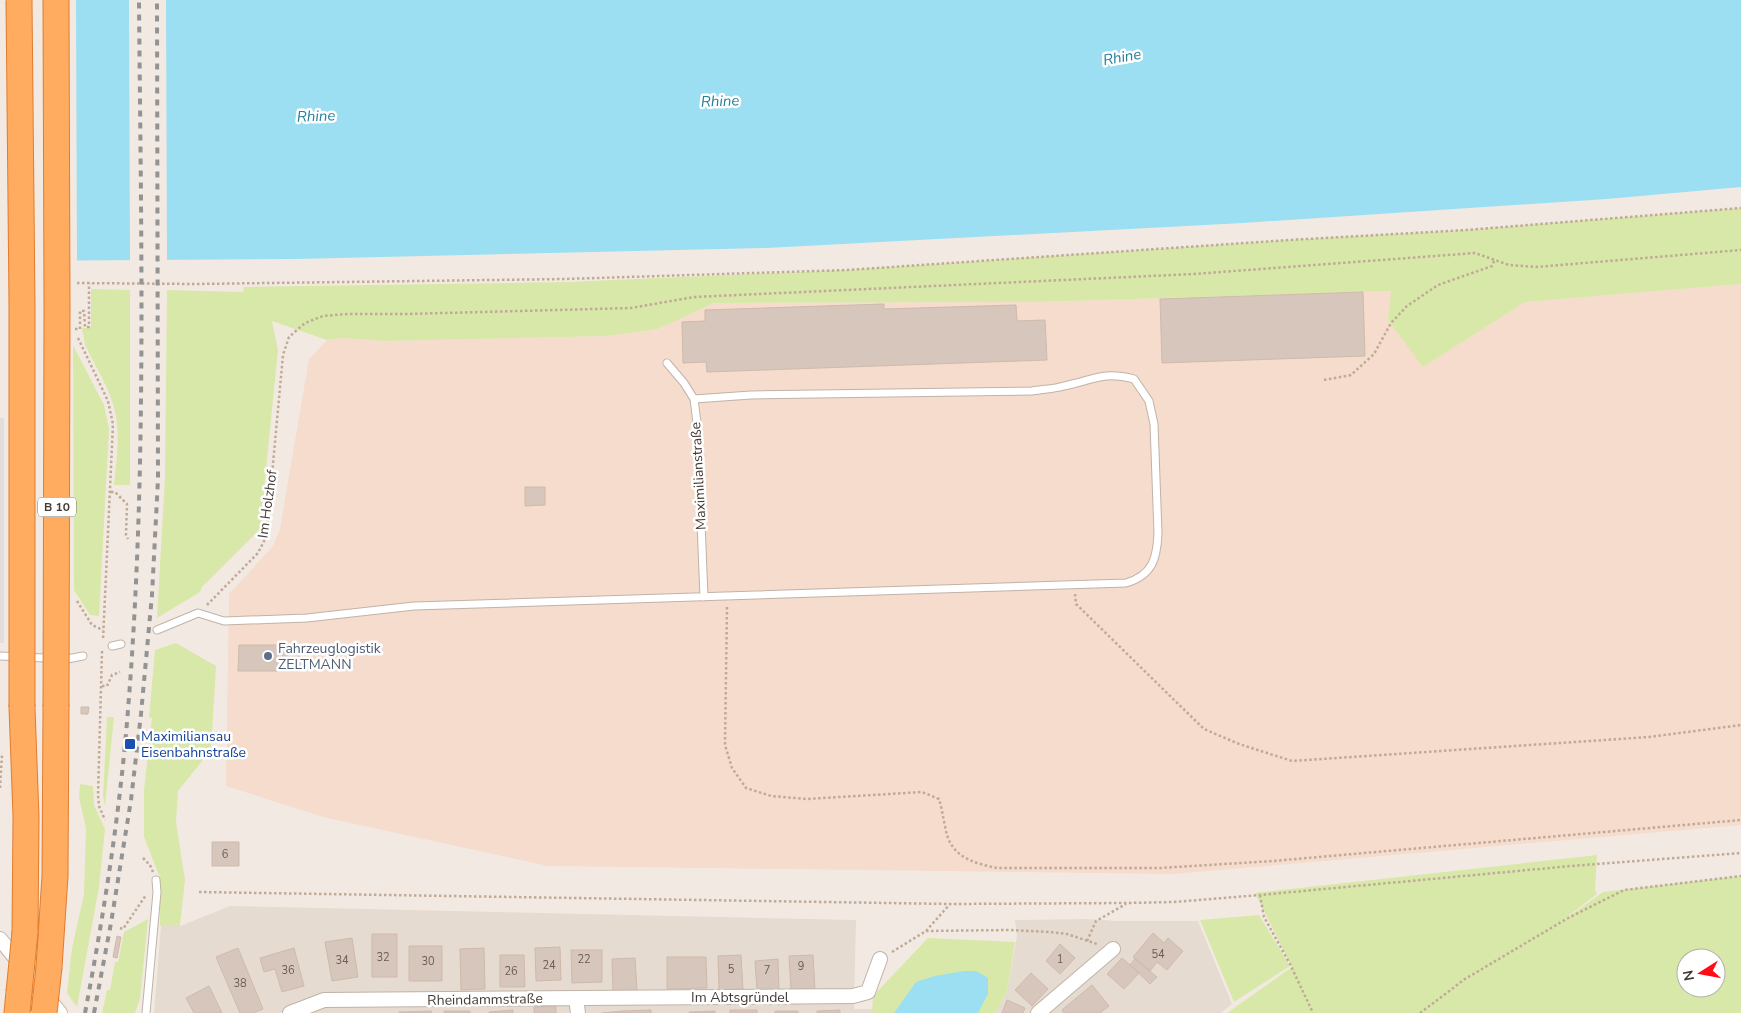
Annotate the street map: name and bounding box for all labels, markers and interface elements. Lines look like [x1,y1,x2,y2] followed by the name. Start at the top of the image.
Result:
[1101,44,1143,70] water label: Rhine
[700,90,740,112] water label: Rhine
[296,105,336,127] water label: Rhine
[686,422,711,530] street label: Maximilianstraße
[253,468,282,539] street label: Im Holzhof
[38,498,76,516] road number: B 10
[278,639,382,674] place label: Fahrzeuglogistik ZELTMANN
[262,650,274,662] marker: Fahrzeuglogistik ZELTMANN
[141,727,246,762] place label: Maximiliansau Eisenbahnstraße
[123,737,137,751] marker: Maximiliansau Eisenbahnstraße
[222,847,229,862] house number: 6
[1151,947,1165,962] house number: 54
[1676,948,1726,998] north arrow
[376,950,390,965] house number: 32
[577,952,591,967] house number: 22
[1057,952,1063,967] house number: 1
[335,953,349,968] house number: 34
[421,954,435,969] house number: 30
[542,958,556,973] house number: 24
[798,959,804,974] house number: 9
[728,962,735,977] house number: 5
[281,963,295,978] house number: 36
[764,963,770,978] house number: 7
[504,964,518,979] house number: 26
[1678,968,1699,982] text: N
[233,976,247,991] house number: 38
[691,988,790,1007] street label: Im Abtsgründel
[427,989,543,1010] street label: Rheindammstraße

